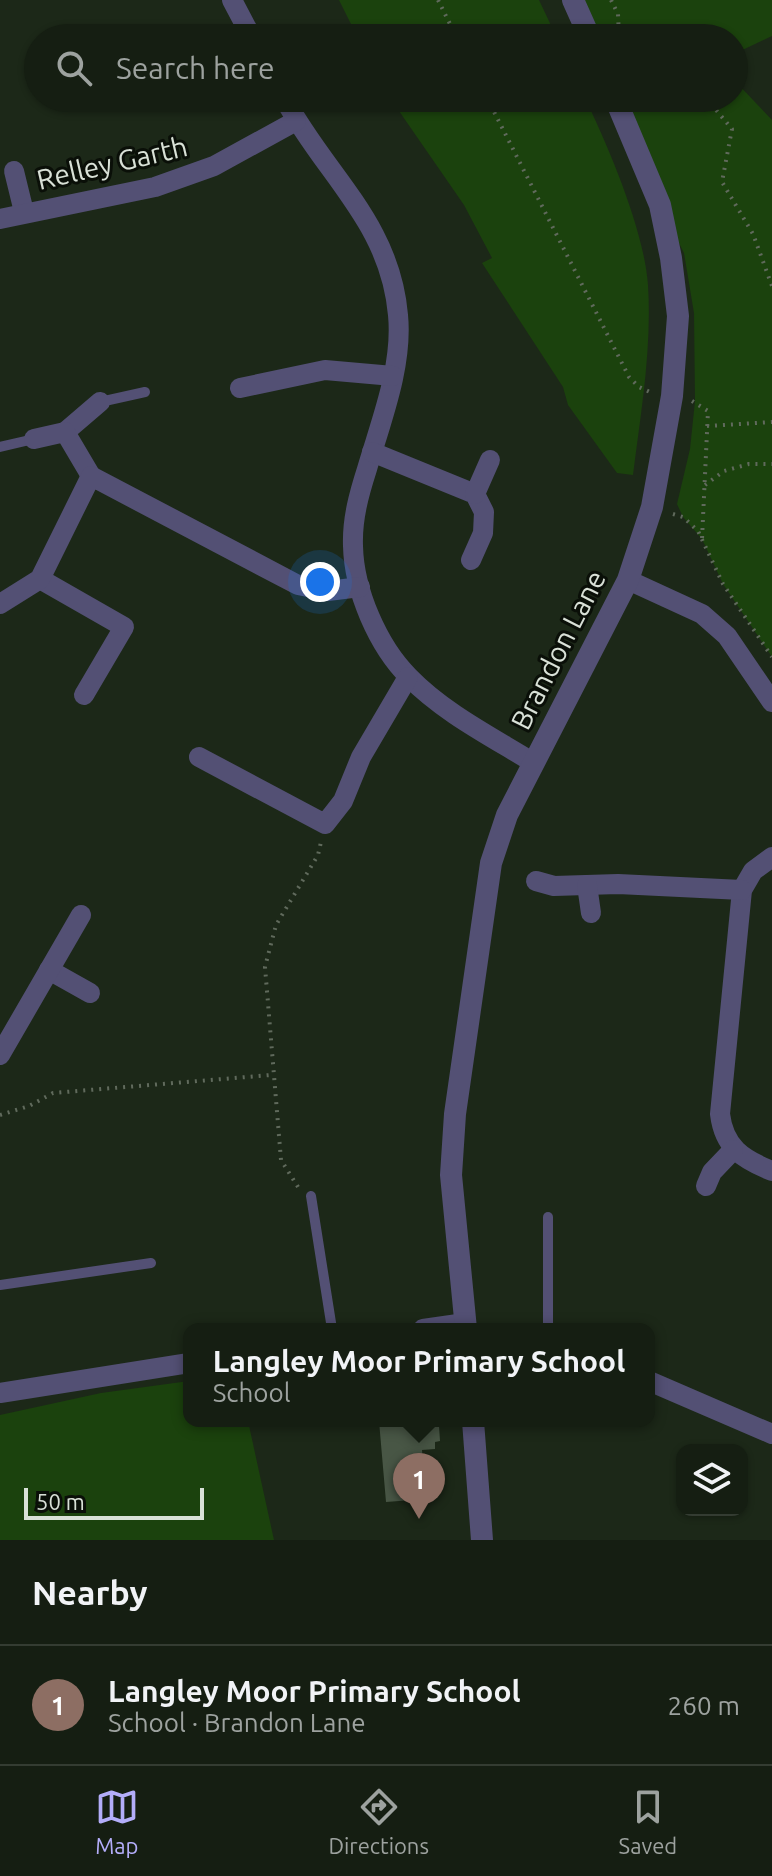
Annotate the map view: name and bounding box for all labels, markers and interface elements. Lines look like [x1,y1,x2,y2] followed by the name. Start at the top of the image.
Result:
[24,24,748,112] search box
[52,46,96,90] icon: search
[116,51,275,85] text: Search here
[34,130,190,195] street label: Relley Garth
[300,562,340,602] your location
[504,565,611,734] street label: Brandon Lane
[183,1323,655,1427] popup
[213,1344,625,1378] text: Langley Moor Primary School
[213,1378,291,1407] text: School
[676,1444,748,1516] map controls
[676,1444,748,1516] button: layers
[393,1453,445,1519] pin: 1
[24,1484,204,1520] scale bar
[36,1489,85,1514] text: 50 m
[32,1573,147,1611] text: Nearby
[108,1674,521,1708] text: Langley Moor Primary School
[51,1691,65,1720] text: 1
[668,1691,740,1720] text: 260 m
[108,1708,366,1737] text: School · Brandon Lane
[95,1785,139,1858] tab: Map
[328,1785,429,1858] tab: Directions
[619,1785,677,1858] tab: Saved

